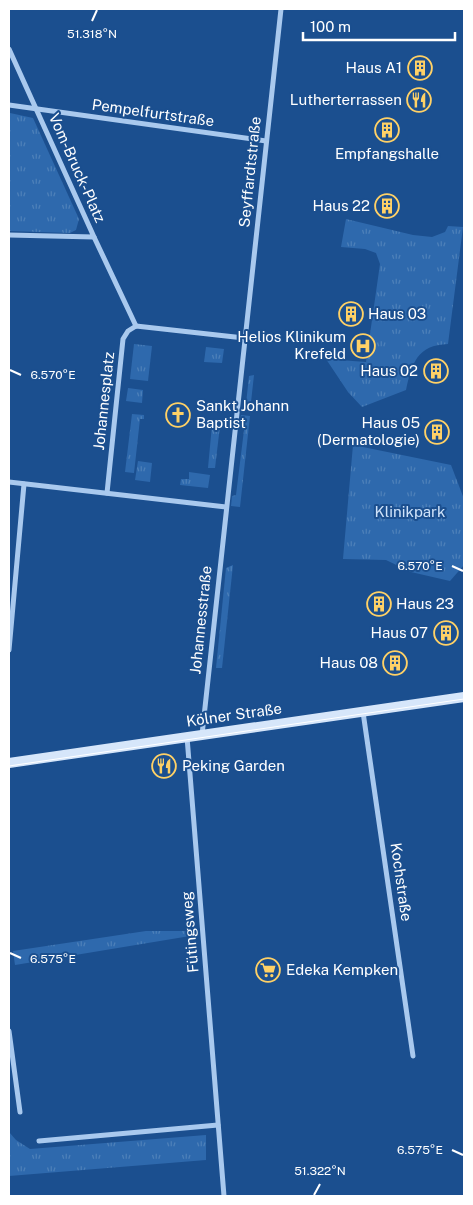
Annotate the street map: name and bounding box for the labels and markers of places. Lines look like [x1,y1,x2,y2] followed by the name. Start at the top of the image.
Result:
[407,55,433,81] building icon: Haus A1
[346,59,402,76] place label: Haus A1
[406,87,432,113] restaurant icon: Lutherterrassen
[290,91,402,108] place label: Lutherterrassen
[374,117,400,143] building icon: Empfangshalle
[335,145,439,162] place label: Empfangshalle
[374,193,400,219] building icon: Haus 22
[312,197,370,214] place label: Haus 22
[338,301,364,327] building icon: Haus 03
[368,305,426,322] place label: Haus 03
[237,328,346,362] place label: Helios Klinikum Krefeld
[350,333,376,359] hospital icon: Helios Klinikum Krefeld
[423,358,449,384] building icon: Haus 02
[360,362,418,379] place label: Haus 02
[196,397,289,431] place label: Sankt Johann Baptist
[165,402,191,428] church icon: Sankt Johann Baptist
[317,414,420,448] place label: Haus 05 (Dermatologie)
[424,419,450,445] building icon: Haus 05 (Dermatologie)
[366,591,392,617] building icon: Haus 23
[396,595,454,612] place label: Haus 23
[433,620,459,646] building icon: Haus 07
[370,624,428,641] place label: Haus 07
[382,650,408,676] building icon: Haus 08
[320,654,378,671] place label: Haus 08
[151,753,177,779] restaurant icon: Peking Garden
[182,757,285,774] place label: Peking Garden
[255,957,281,983] supermarket icon: Edeka Kempken
[286,961,398,978] place label: Edeka Kempken

